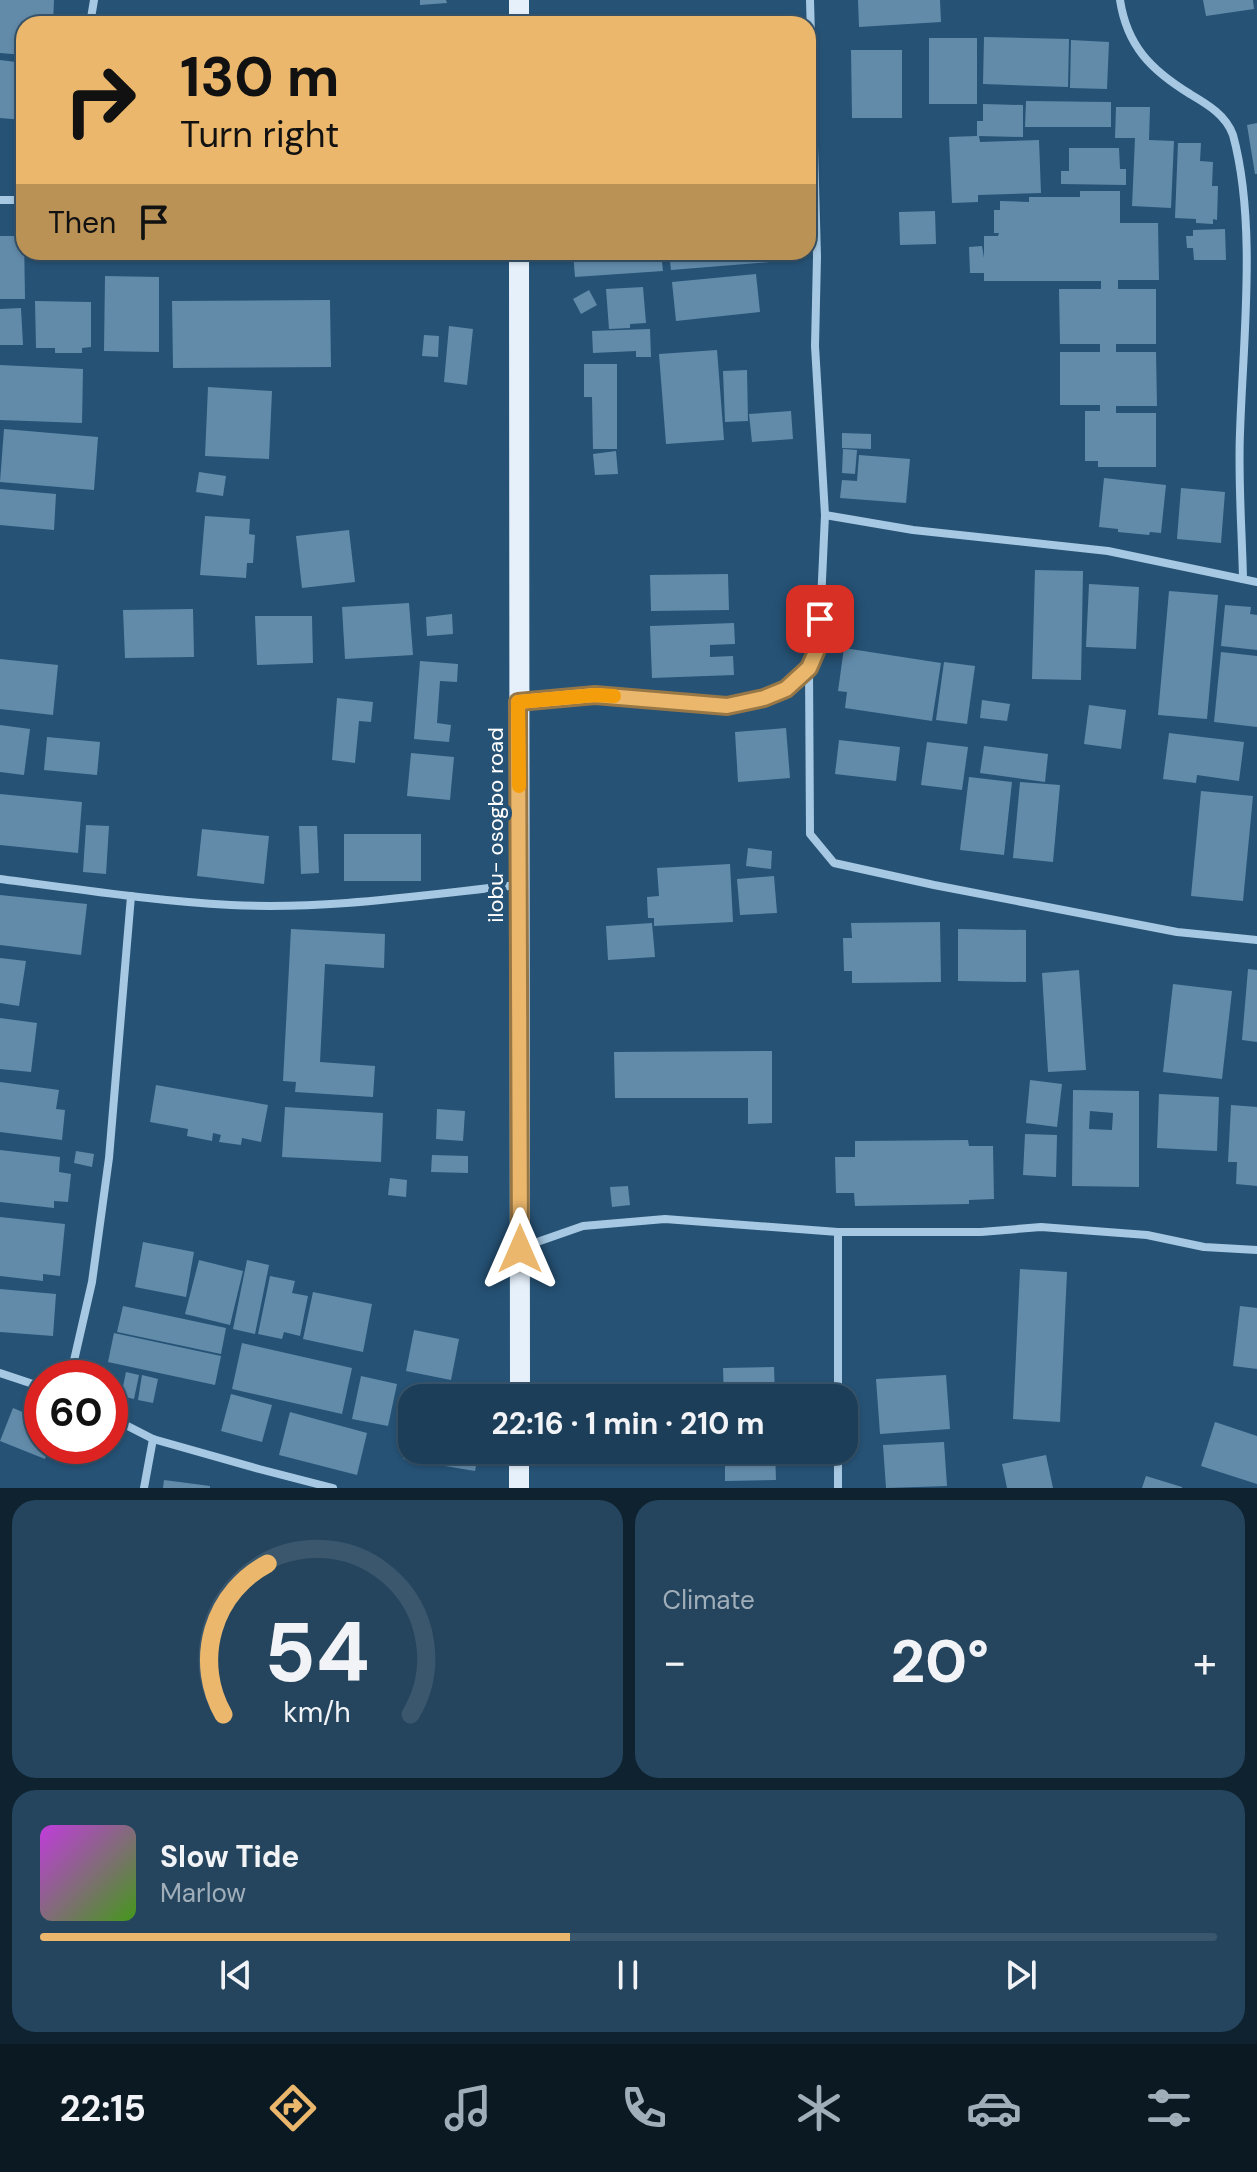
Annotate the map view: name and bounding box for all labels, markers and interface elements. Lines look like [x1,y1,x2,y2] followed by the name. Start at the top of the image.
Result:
[180,40,339,113] text: 130 m
[48,48,152,152] icon: right
[180,111,339,158] text: Turn right
[132,200,176,244] icon: arrive
[48,203,116,242] text: Then
[786,585,854,653] pin
[798,597,842,641] icon: arrive
[481,727,510,923] street label: ilobu- osogbo road
[478,1207,562,1291] position arrow
[24,1360,128,1464] speed limit sign: 60
[491,1404,765,1443] text: 22:16 · 1 min · 210 m
[663,1583,755,1617] text: Climate
[264,1598,370,1707] text: 54
[891,1622,989,1701] text: 20°
[663,1633,687,1691] text: −
[1193,1633,1217,1691] text: +
[283,1694,351,1731] text: km/h
[160,1837,299,1876] text: Slow Tide
[160,1876,246,1910] text: Marlow
[214,1953,258,1997] icon: previous
[606,1953,650,1997] icon: pause
[999,1953,1043,1997] icon: next
[265,2080,321,2136] icon: directions
[440,2080,496,2136] icon: music
[616,2080,672,2136] icon: phone
[791,2080,847,2136] icon: climate
[966,2080,1022,2136] icon: car
[1141,2080,1197,2136] icon: filters
[60,2085,146,2132] text: 22:15

